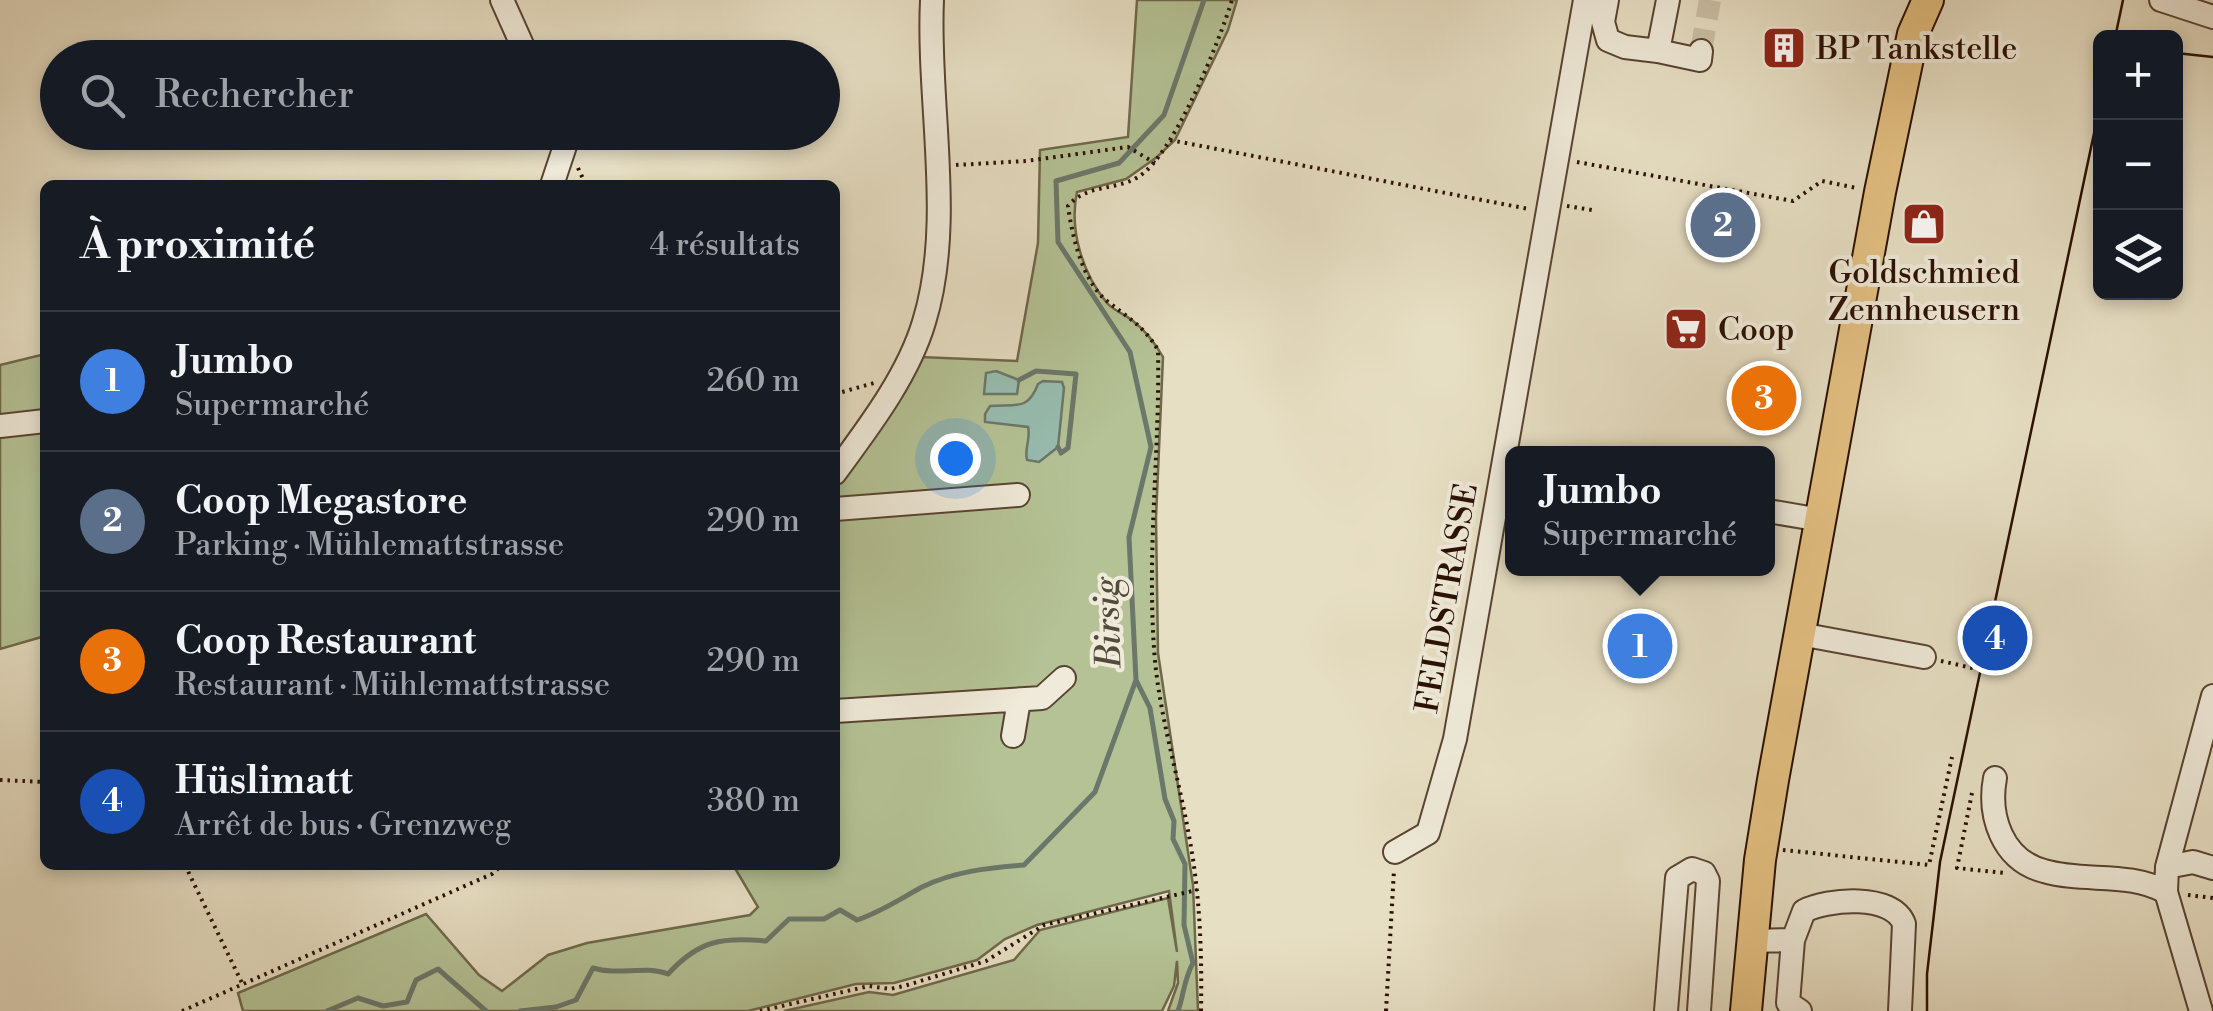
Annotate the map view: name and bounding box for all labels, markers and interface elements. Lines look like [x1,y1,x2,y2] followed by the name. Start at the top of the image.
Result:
[1761,25,1807,71] building icon: BP Tankstelle
[1815,29,2017,69] place label: BP Tankstelle
[2093,30,2183,300] map controls
[2093,30,2183,120] button: +
[40,40,840,150] search box
[75,68,130,123] icon: search
[155,72,354,119] text: Rechercher
[2093,120,2183,210] button: −
[1690,188,1756,262] pin: 2
[1901,201,1947,247] shop icon: Goldschmied Zennheusern
[2093,210,2183,300] button: layers
[80,219,315,272] text: À proximité
[650,225,800,265] text: 4 résultats
[1828,253,2020,330] place label: Goldschmied Zennheusern
[1663,306,1709,352] supermarket icon: Coop
[1718,310,1794,350] place label: Coop
[175,338,294,385] text: Jumbo
[1732,360,1796,436] pin: 3
[105,361,120,401] text: 1
[707,361,800,401] text: 260 m
[175,385,370,425] text: Supermarché
[930,433,981,484] your location
[1505,446,1775,576] popup
[1543,468,1662,515] text: Jumbo
[175,478,467,525] text: Coop Megastore
[1407,480,1487,716] street label: FELDSTRASSE
[102,501,123,541] text: 2
[707,501,800,541] text: 290 m
[1543,515,1737,555] text: Supermarché
[175,525,564,565] text: Parking · Mühlemattstrasse
[1085,575,1132,670] water label: Birsig
[1962,600,2028,676] pin: 4
[1608,608,1672,684] pin: 1
[175,618,476,665] text: Coop Restaurant
[103,641,122,681] text: 3
[707,641,800,681] text: 290 m
[175,665,610,705] text: Restaurant · Mühlemattstrasse
[175,758,353,805] text: Hüslimatt
[102,781,123,821] text: 4
[707,781,800,821] text: 380 m
[175,805,511,845] text: Arrêt de bus · Grenzweg

